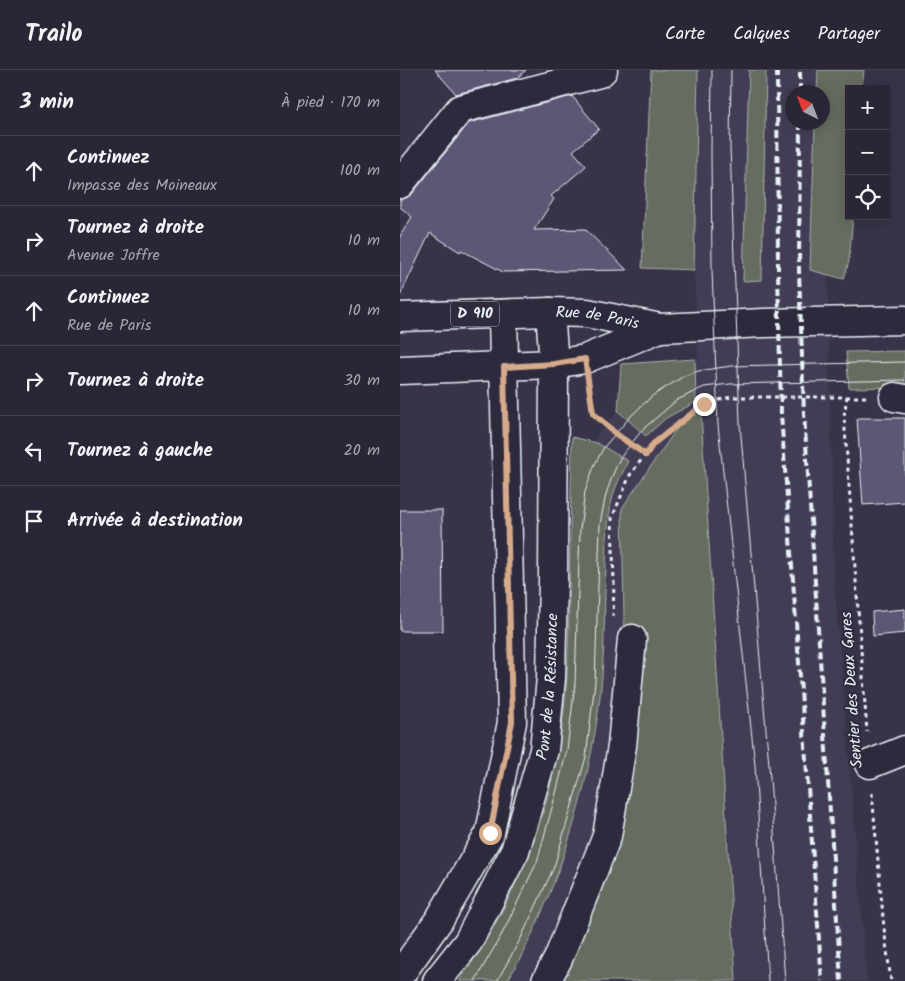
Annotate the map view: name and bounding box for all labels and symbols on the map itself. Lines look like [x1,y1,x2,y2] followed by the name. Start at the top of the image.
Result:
[785,85,830,130] north arrow
[555,300,642,336] street label: Rue de Paris
[451,302,499,326] road number: D 910
[693,393,716,416] route end
[834,611,870,769] street label: Sentier des Deux Gares
[529,613,565,763] street label: Pont de la Résistance
[479,822,502,845] route start

